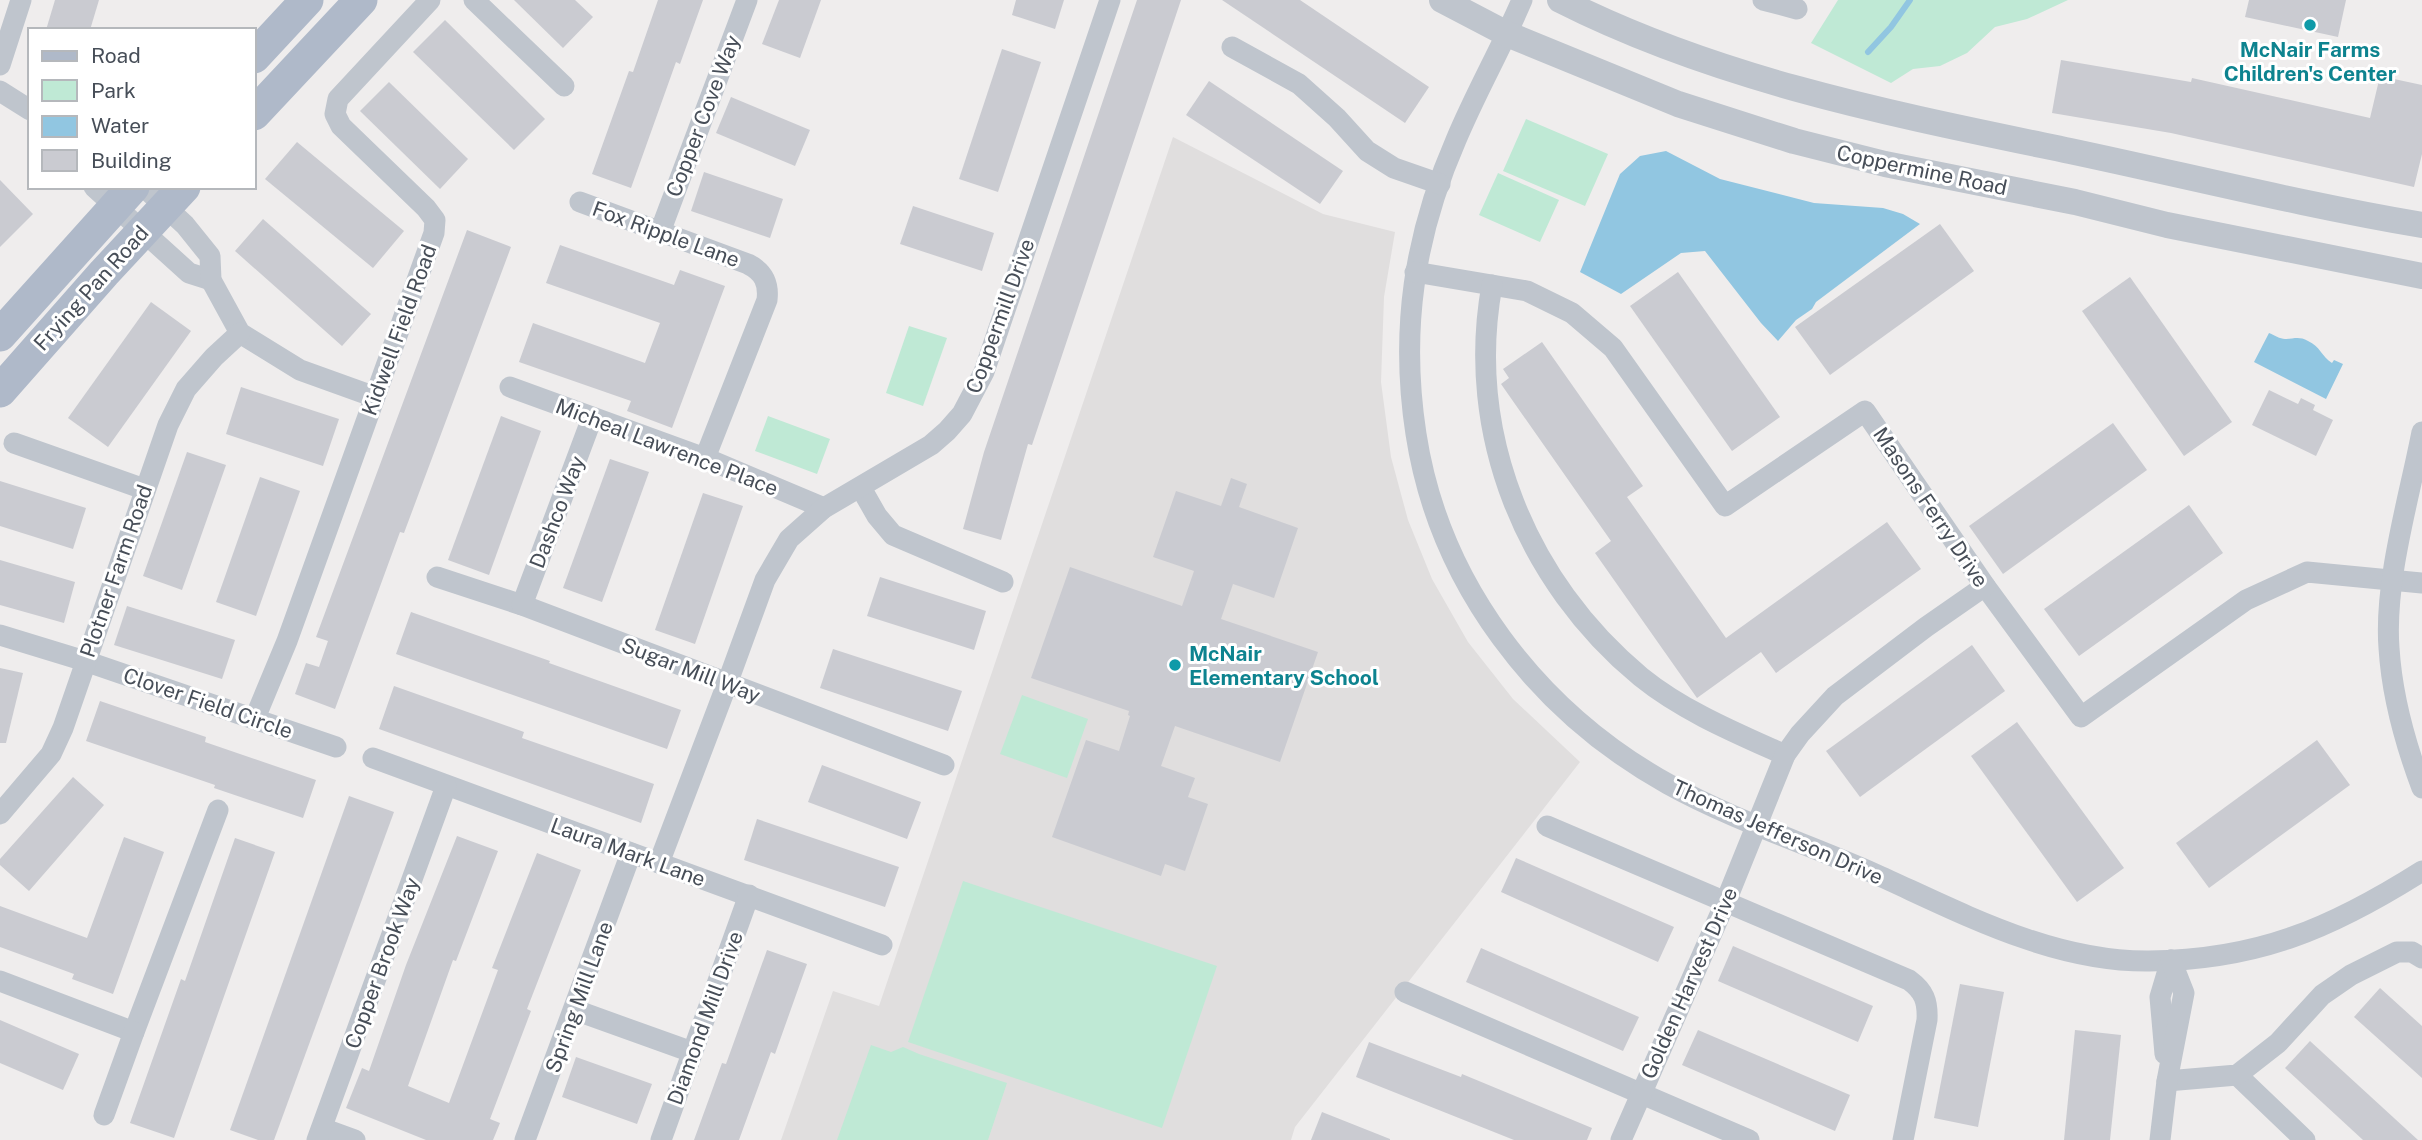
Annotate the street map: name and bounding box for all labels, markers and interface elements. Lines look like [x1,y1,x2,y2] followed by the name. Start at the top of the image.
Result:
[2302,17,2318,33] marker: McNair Farms Children's Center
[28,28,256,189] legend
[661,32,745,200] street label: Copper Cove Way
[2224,37,2397,86] place label: McNair Farms Children's Center
[91,43,141,68] text: Road
[91,78,136,103] text: Park
[91,113,149,138] text: Water
[1834,140,2010,200] street label: Coppermine Road
[91,148,172,173] text: Building
[589,196,743,272] street label: Fox Ripple Lane
[28,220,154,356] street label: Frying Pan Road
[960,235,1040,397] street label: Coppermill Drive
[356,241,442,419] street label: Kidwell Field Road
[552,393,782,501] street label: Micheal Lawrence Place
[1868,422,1994,592] street label: Masons Ferry Drive
[524,452,590,572] street label: Dashco Way
[75,481,157,661] street label: Plotner Farm Road
[618,632,764,708] street label: Sugar Mill Way
[1189,641,1379,690] place label: McNair Elementary School
[1167,657,1183,673] marker: McNair Elementary School
[120,662,296,744] street label: Clover Field Circle
[1669,774,1887,890] street label: Thomas Jefferson Drive
[547,812,709,892] street label: Laura Mark Lane
[339,874,425,1052] street label: Copper Brook Way
[1635,883,1743,1083] street label: Golden Harvest Drive
[540,918,618,1076] street label: Spring Mill Lane
[662,928,748,1108] street label: Diamond Mill Drive

